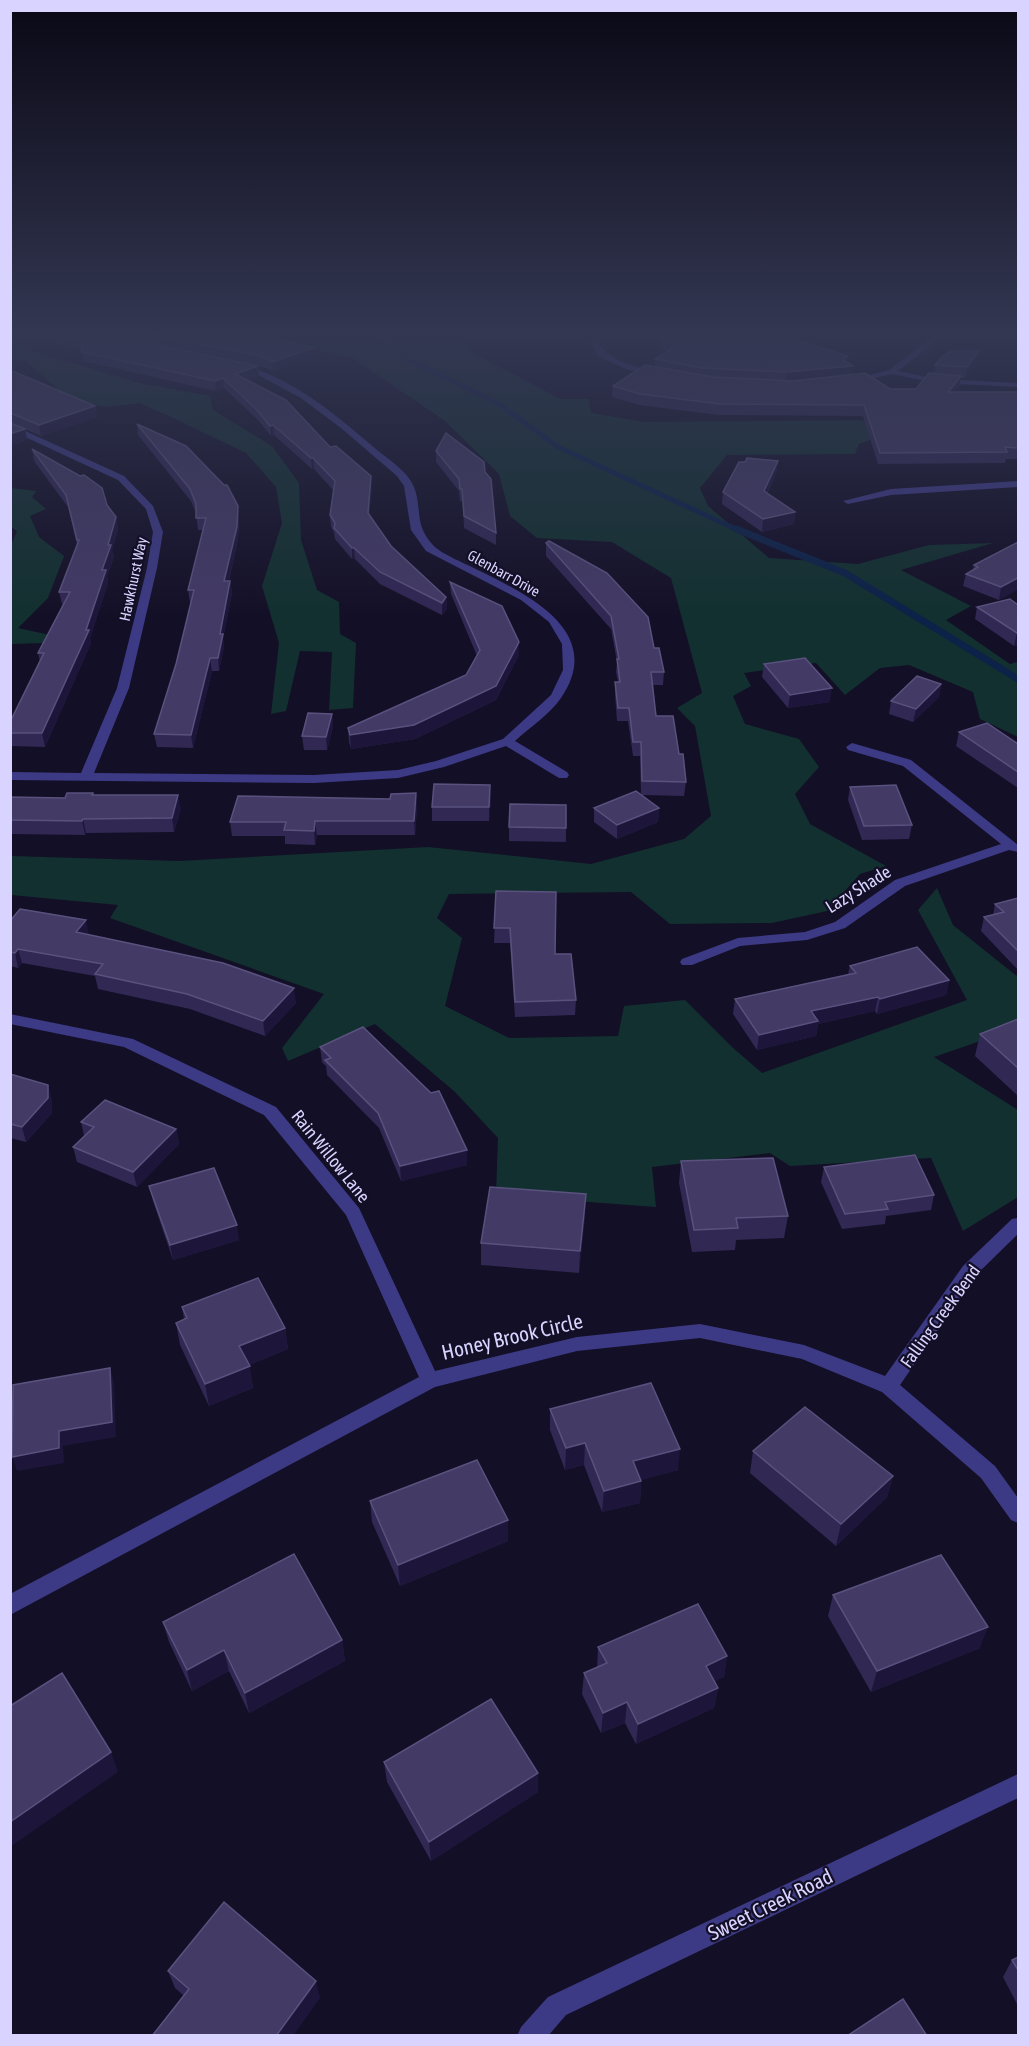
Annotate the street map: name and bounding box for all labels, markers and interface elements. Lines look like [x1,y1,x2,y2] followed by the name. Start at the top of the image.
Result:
[116,535,150,623] street label: Hawkhurst Way
[465,546,543,600] street label: Glenbarr Drive
[821,861,895,917] street label: Lazy Shade
[287,1105,375,1207] street label: Rain Willow Lane
[896,1261,984,1371] street label: Falling Creek Bend
[439,1308,585,1364] street label: Honey Brook Circle
[704,1863,836,1945] street label: Sweet Creek Road

